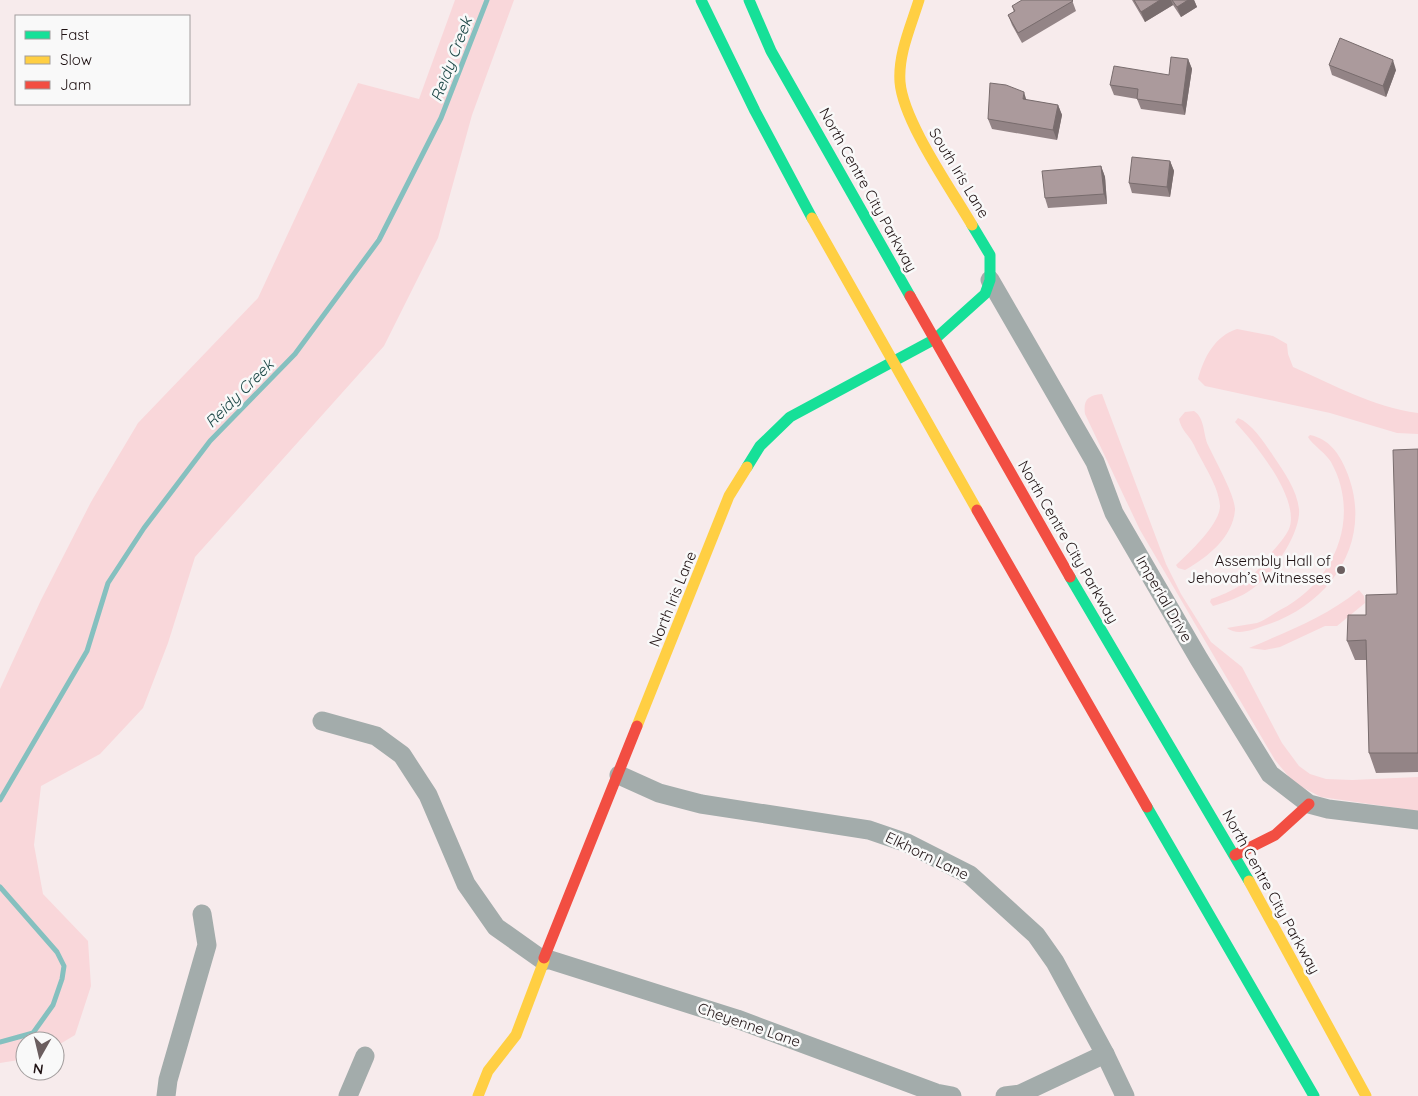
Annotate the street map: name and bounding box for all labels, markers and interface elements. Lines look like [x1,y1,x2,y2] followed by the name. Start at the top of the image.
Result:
[426,12,477,104] water label: Reidy Creek
[15,15,190,105] legend
[60,25,89,44] text: Fast
[60,50,92,69] text: Slow
[60,75,91,94] text: Jam
[815,104,922,275] street label: North Centre City Parkway
[925,124,994,221] street label: South Iris Lane
[200,353,279,432] water label: Reidy Creek
[1014,457,1123,627] street label: North Centre City Parkway
[645,548,700,649] street label: North Iris Lane
[1187,551,1332,587] place label: Assembly Hall of Jehovah’s Witnesses
[1132,552,1197,645] street label: Imperial Drive
[1335,564,1347,576] marker: Assembly Hall of Jehovah’s Witnesses
[1218,806,1325,977] street label: North Centre City Parkway
[882,827,972,884] street label: Elkhorn Lane
[695,998,803,1051] street label: Cheyenne Lane
[15,1031,65,1081] north arrow
[32,1059,45,1079] text: N

